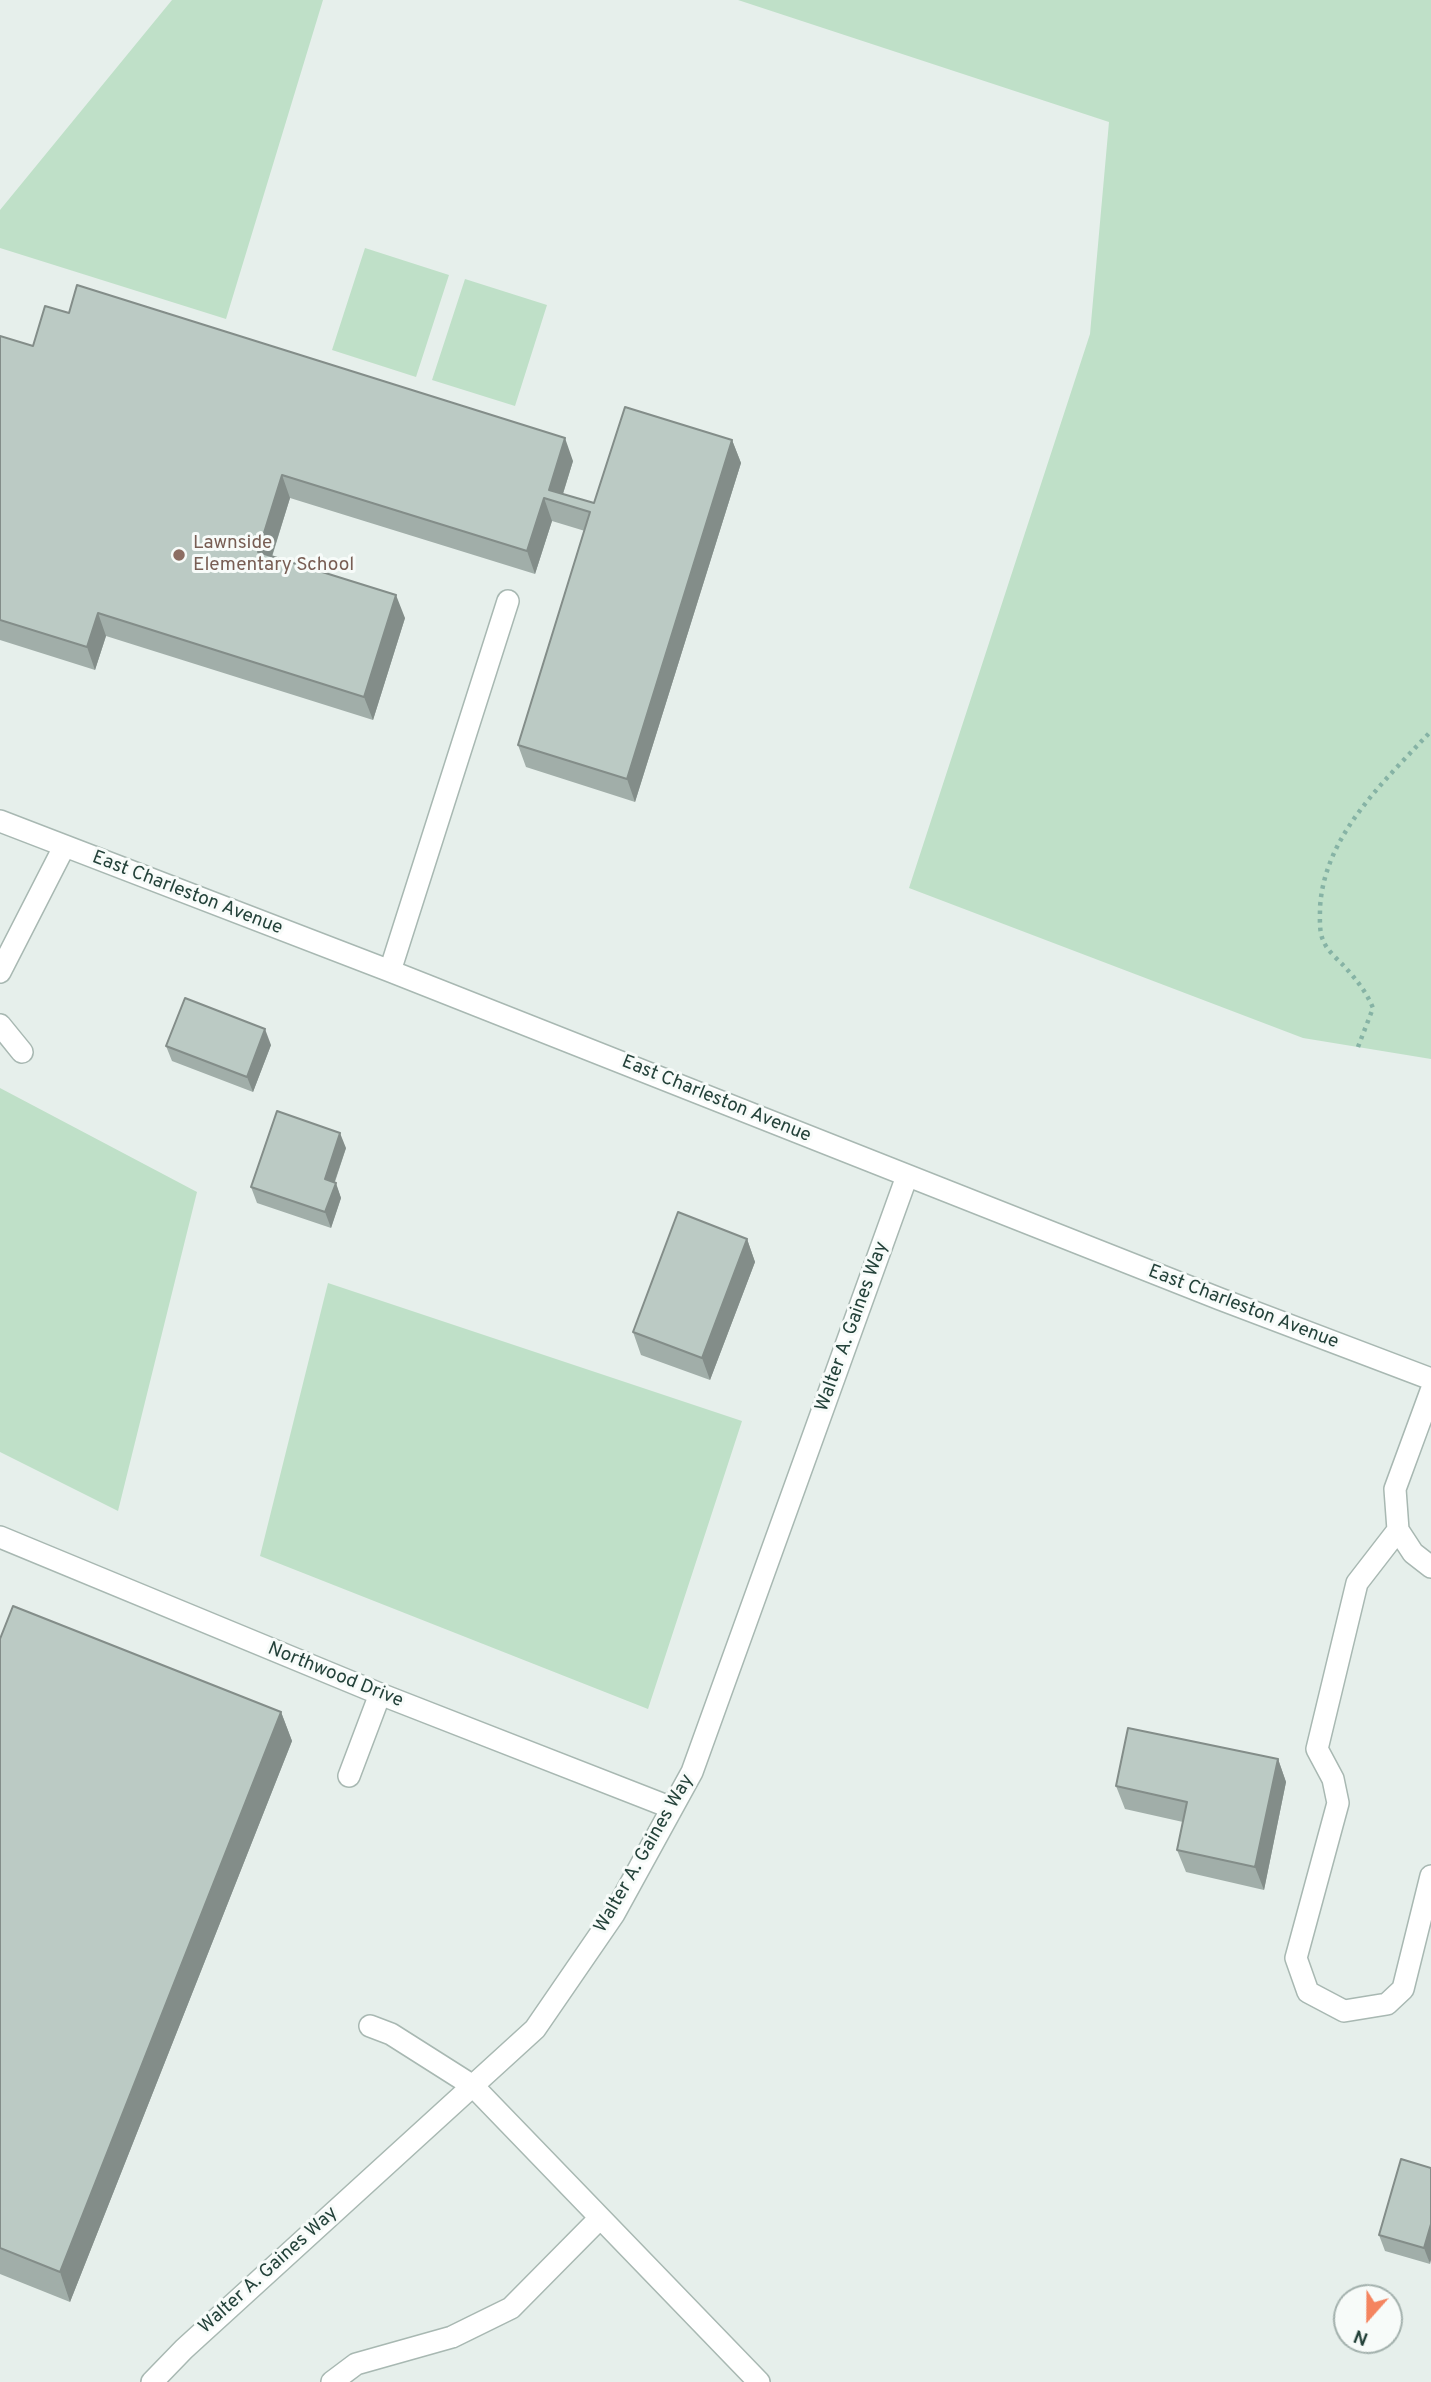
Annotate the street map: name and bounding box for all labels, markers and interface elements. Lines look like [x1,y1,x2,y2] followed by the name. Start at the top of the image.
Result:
[193,533,354,577] place label: Lawnside Elementary School
[171,547,187,563] marker: Lawnside Elementary School
[89,847,285,941] street label: East Charleston Avenue
[618,1052,814,1148] street label: East Charleston Avenue
[812,1239,894,1415] street label: Walter A. Gaines Way
[1145,1261,1341,1355] street label: East Charleston Avenue
[264,1638,406,1714] street label: Northwood Drive
[590,1771,700,1937] street label: Walter A. Gaines Way
[195,2203,343,2339] street label: Walter A. Gaines Way
[1333,2284,1403,2354] north arrow
[1351,2323,1372,2350] text: N

